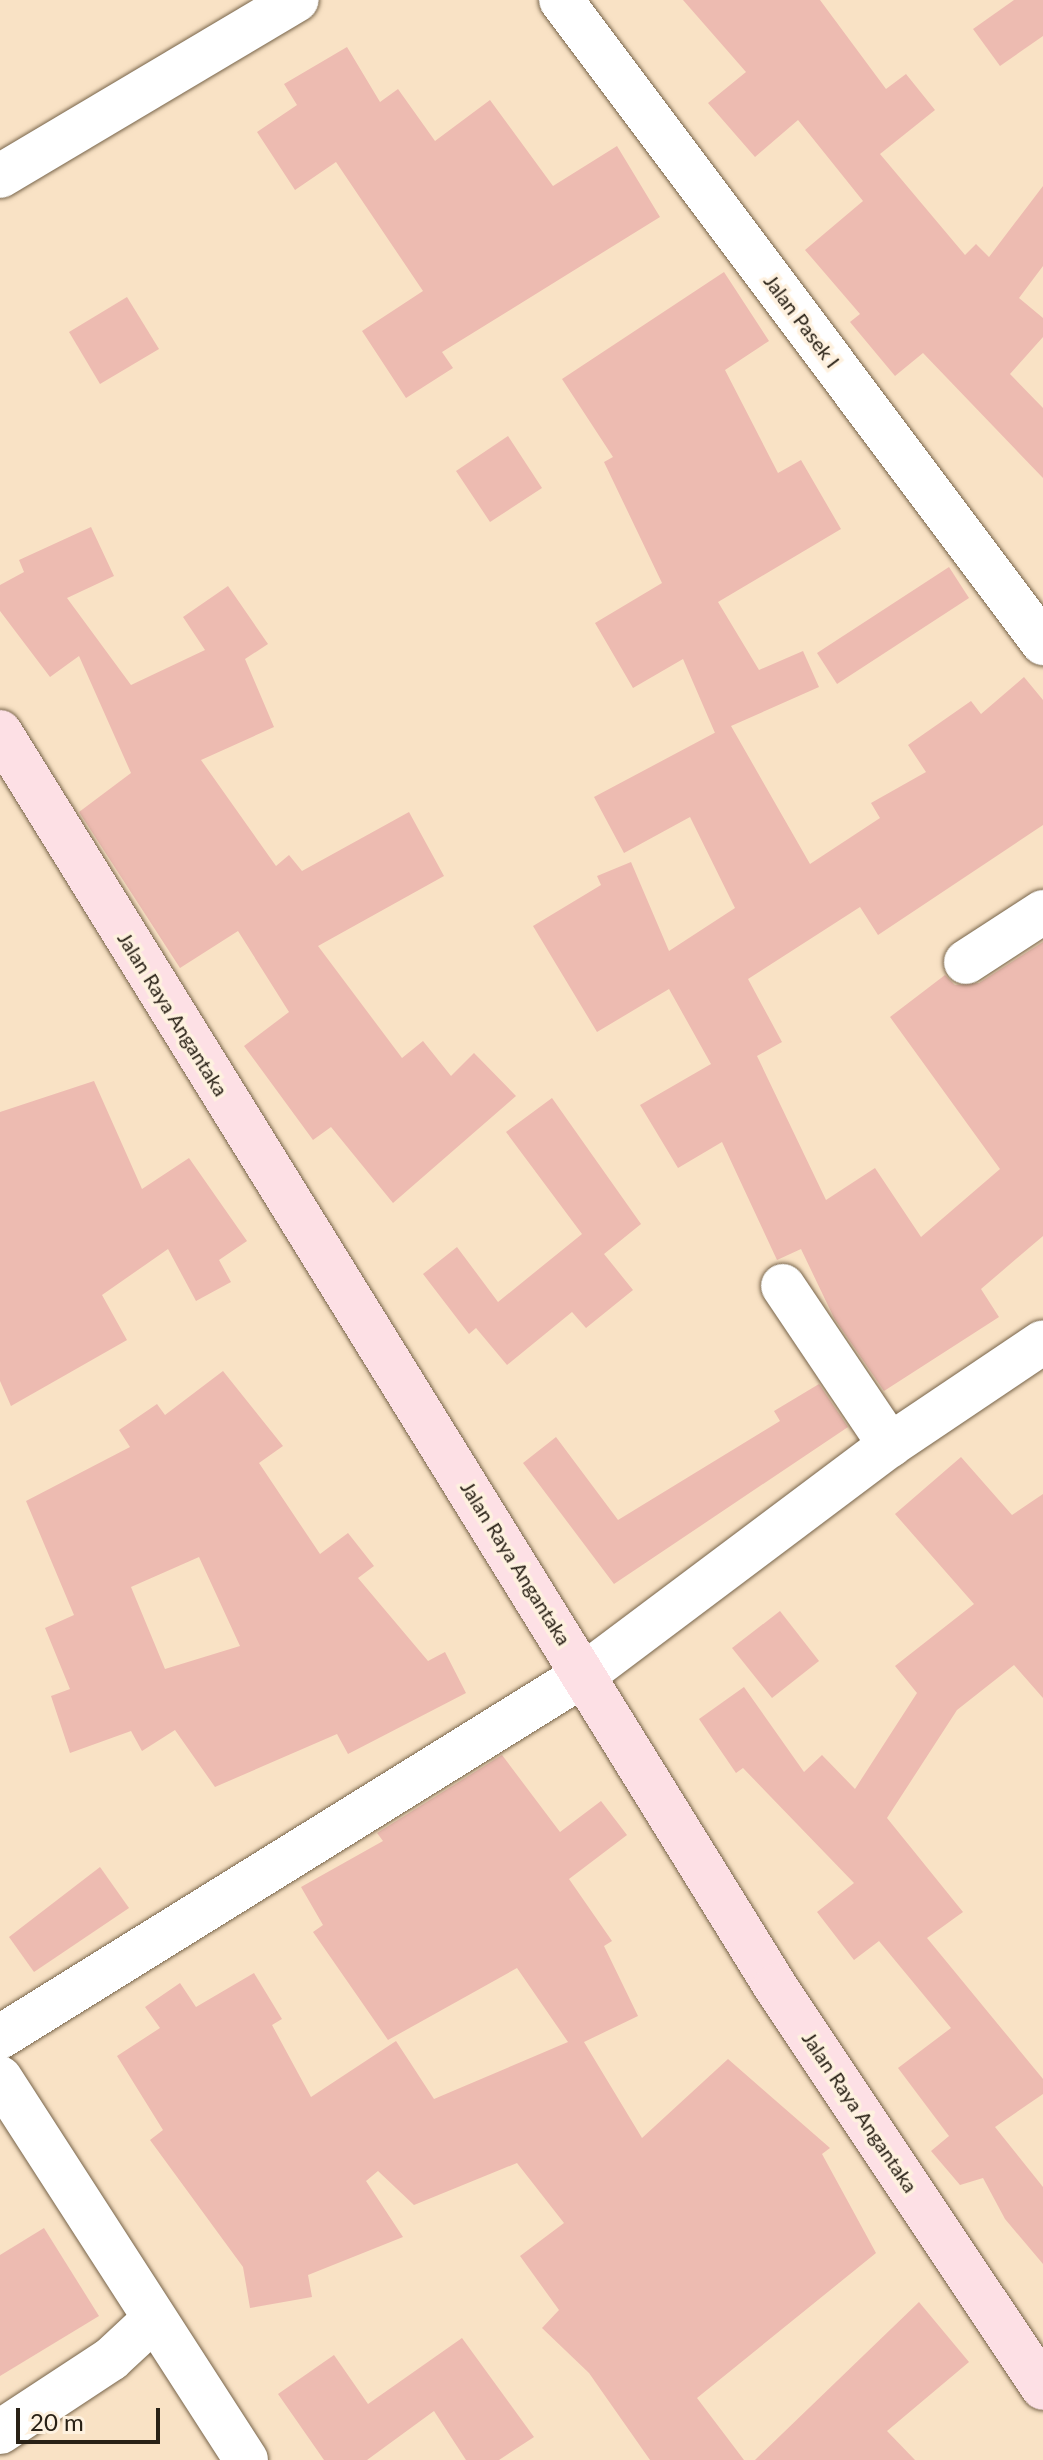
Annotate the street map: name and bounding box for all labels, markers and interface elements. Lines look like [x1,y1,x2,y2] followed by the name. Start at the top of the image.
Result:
[759,270,845,372] street label: Jalan Pasek I
[113,927,233,1101] street label: Jalan Raya Angantaka
[456,1476,576,1650] street label: Jalan Raya Angantaka
[797,2027,923,2197] street label: Jalan Raya Angantaka
[20,2392,164,2442] scale bar
[30,2407,84,2436] text: 20 m

